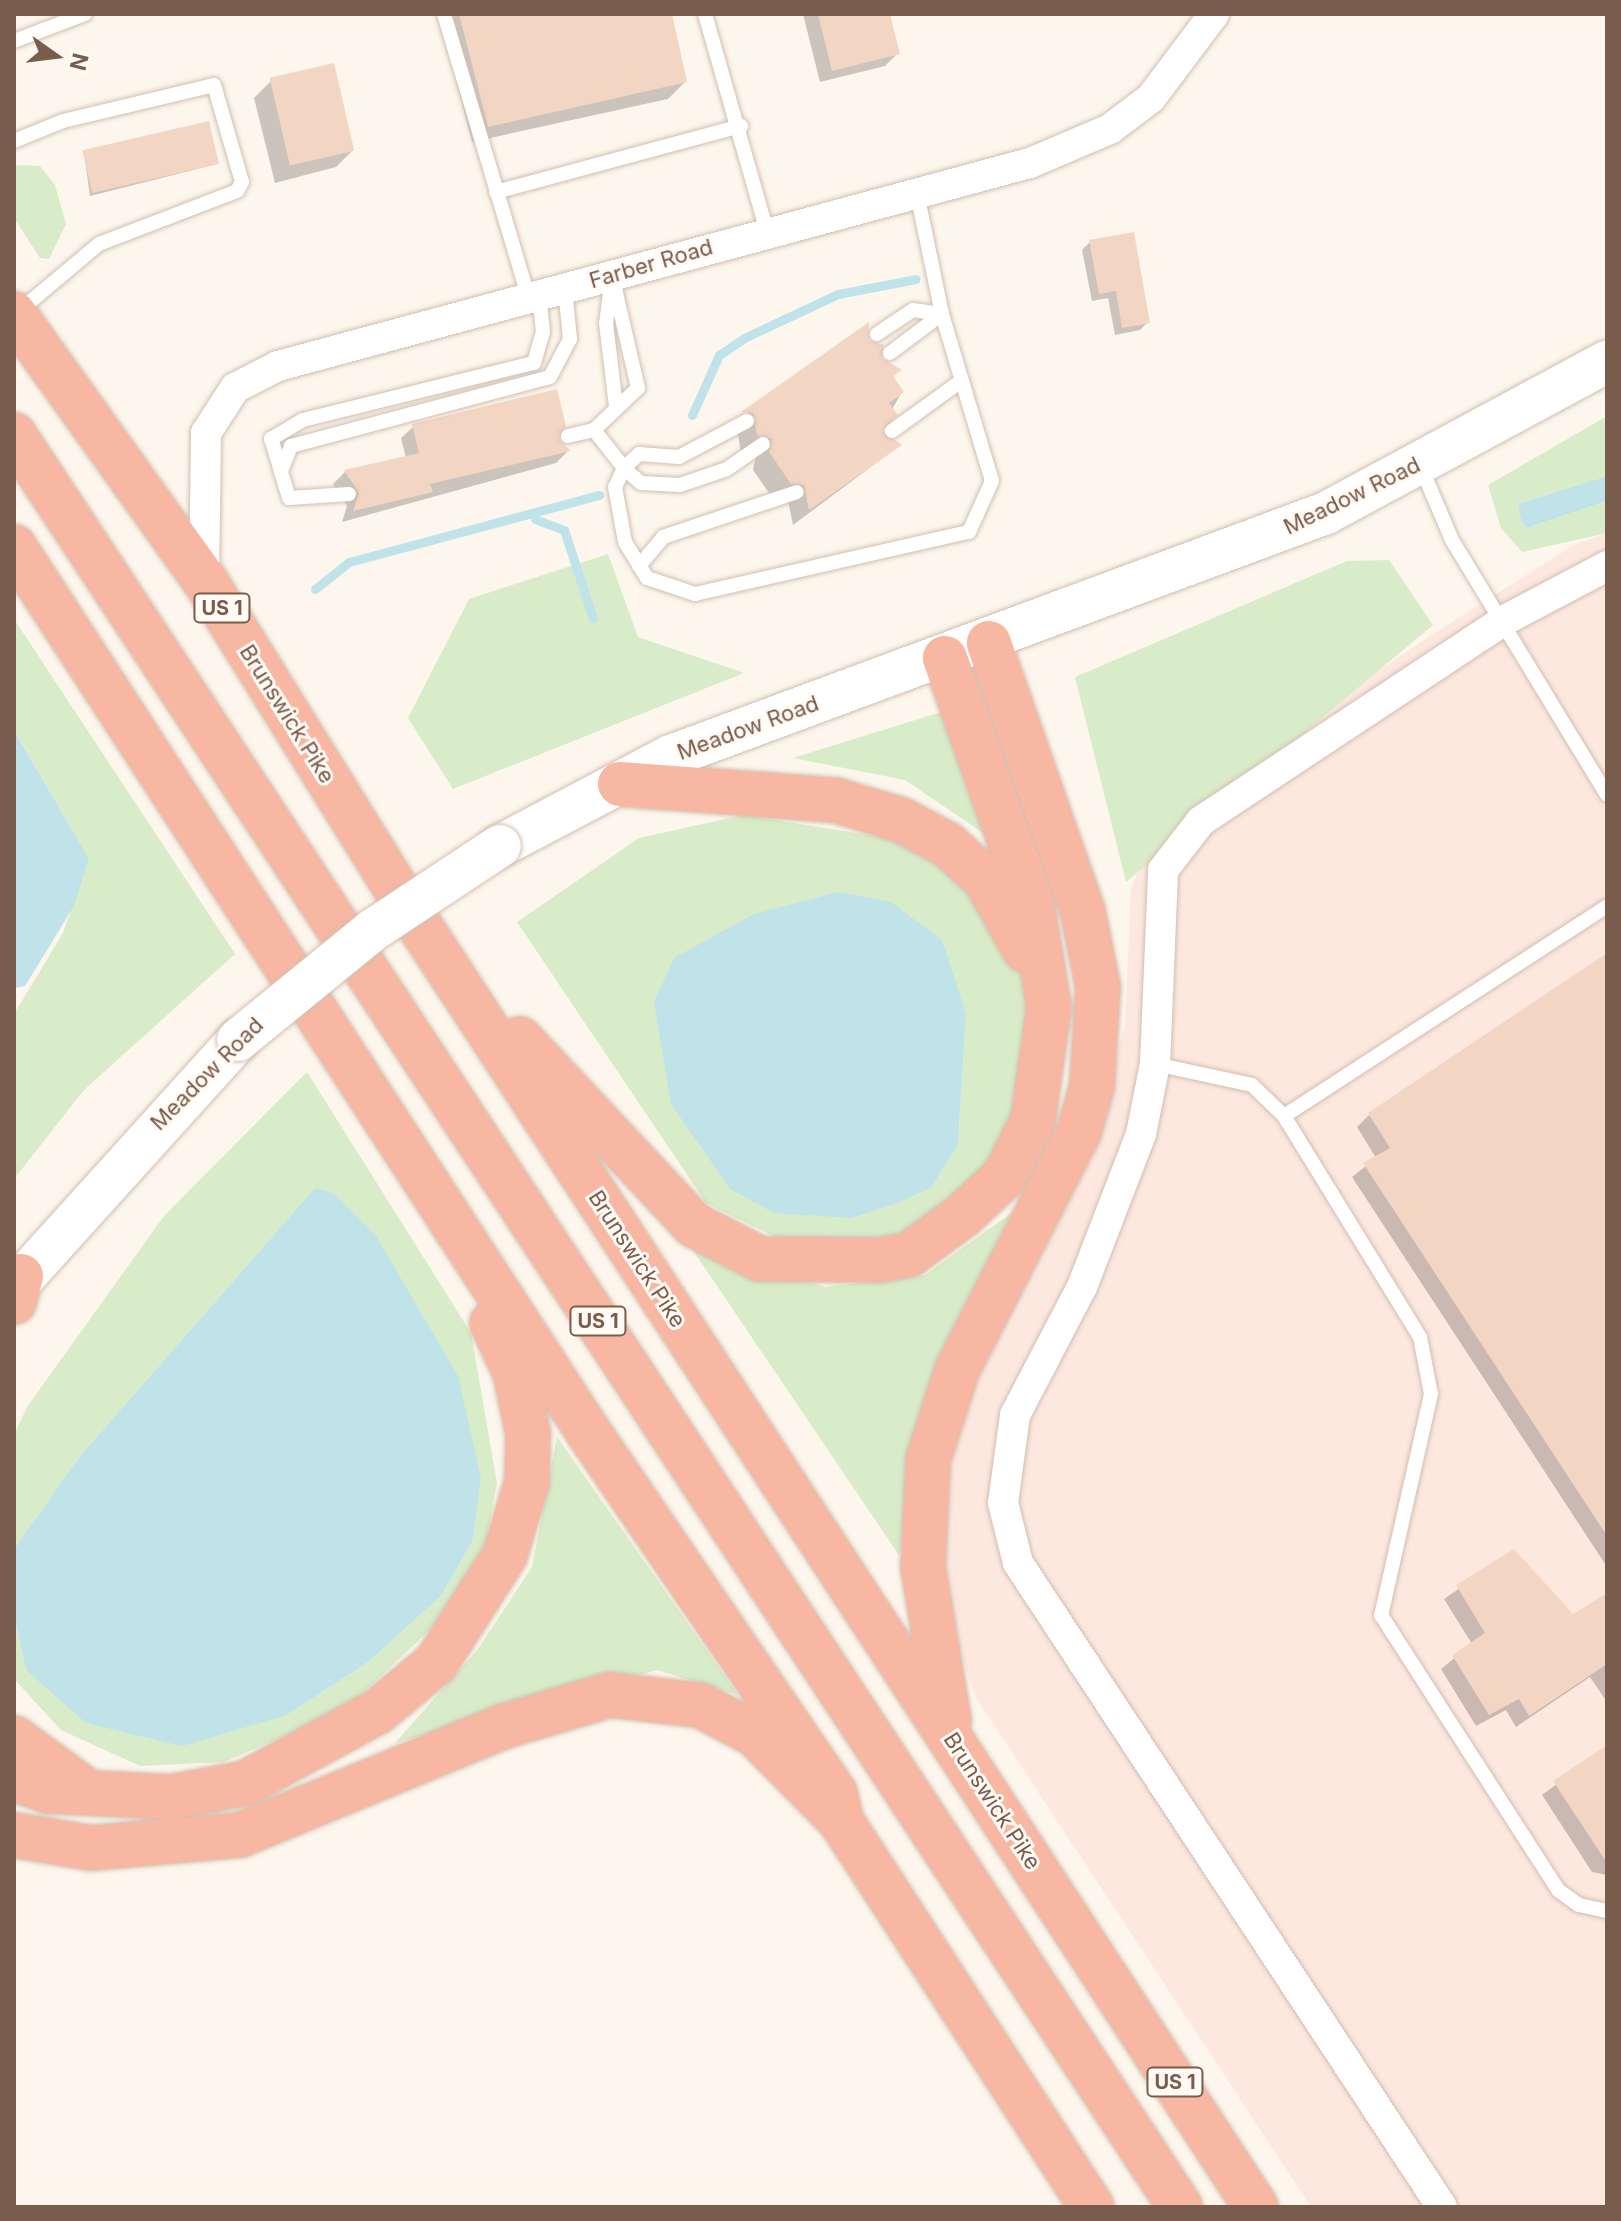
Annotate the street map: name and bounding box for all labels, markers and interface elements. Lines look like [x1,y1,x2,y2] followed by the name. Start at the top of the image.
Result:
[16,16,96,96] north arrow
[65,51,94,73] text: N
[586,234,716,294] street label: Farber Road
[1279,452,1425,540] street label: Meadow Road
[192,592,252,624] road number: US 1
[234,640,340,788] street label: Brunswick Pike
[674,690,822,766] street label: Meadow Road
[145,1012,269,1136] street label: Meadow Road
[583,1185,691,1333] street label: Brunswick Pike
[568,1305,628,1337] road number: US 1
[938,1727,1046,1875] street label: Brunswick Pike
[1145,2066,1205,2098] road number: US 1

